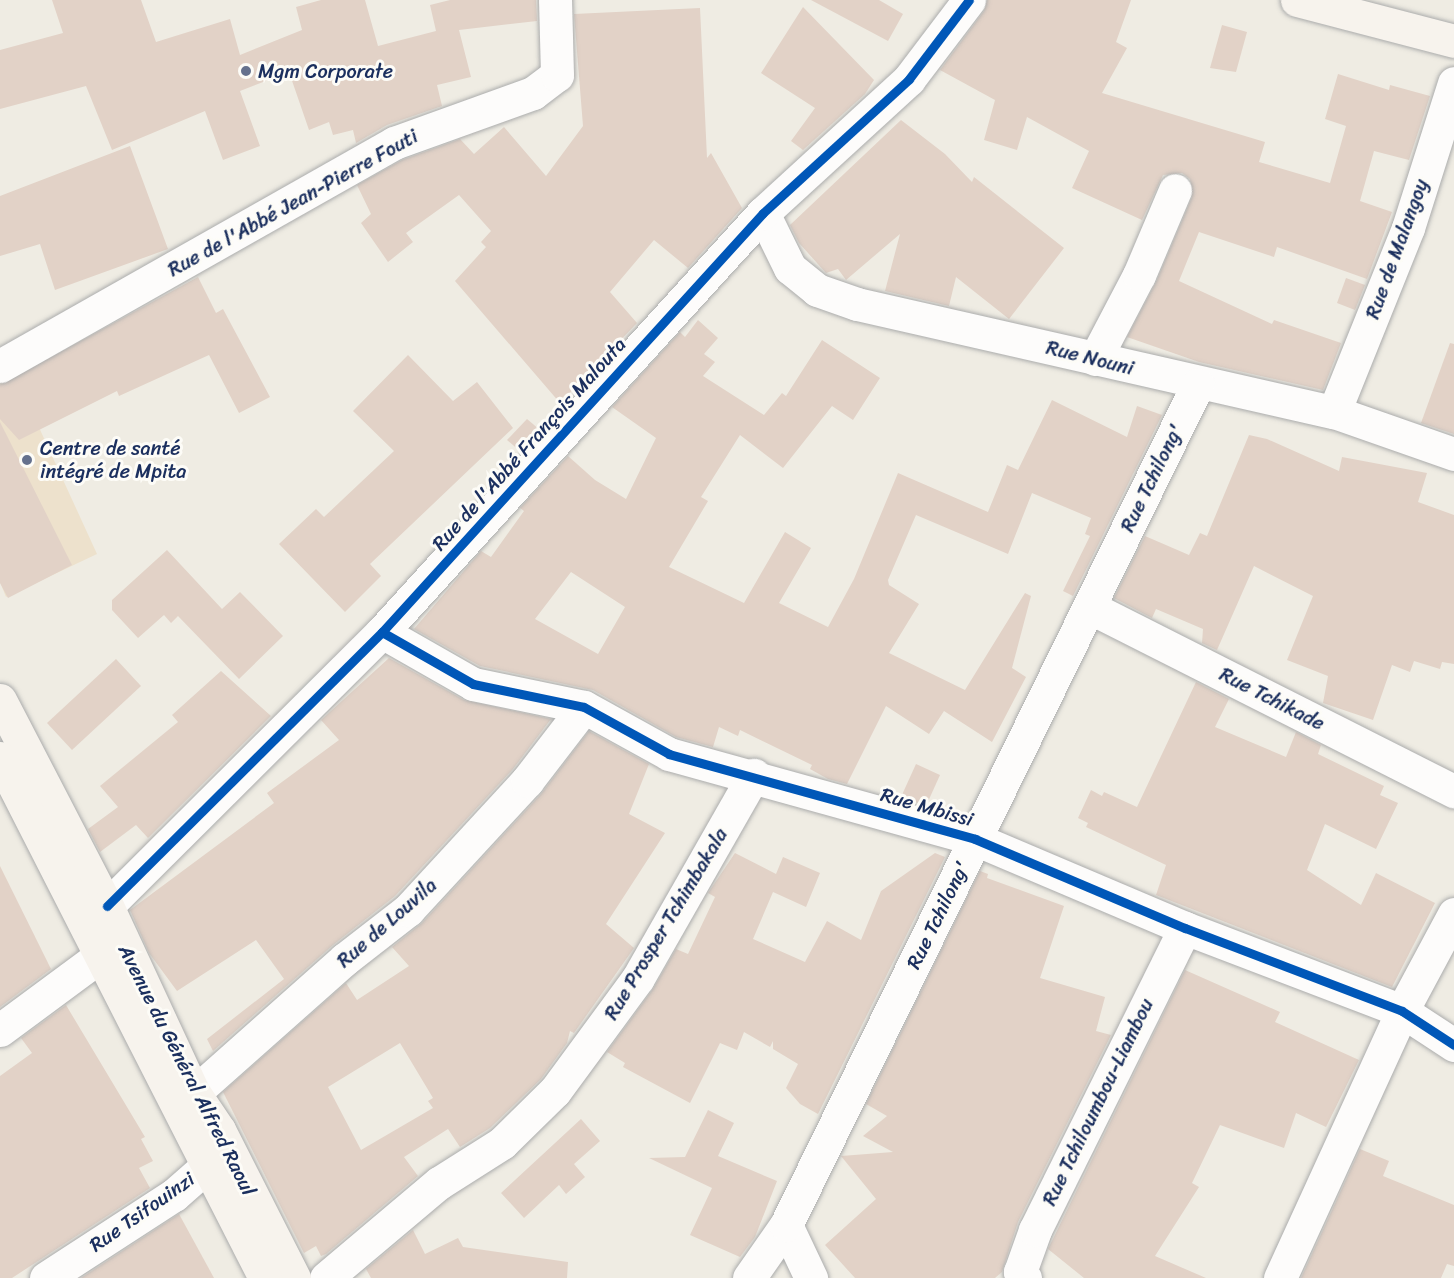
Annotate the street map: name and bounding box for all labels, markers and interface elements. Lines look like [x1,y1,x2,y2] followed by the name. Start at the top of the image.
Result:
[258,59,394,83] place label: Mgm Corporate
[239,64,253,78] marker: Mgm Corporate
[164,124,422,282] street label: Rue de l'Abbé Jean-Pierre Fouti
[1360,176,1434,322] street label: Rue de Malangoy
[427,333,631,555] street label: Rue de l'Abbé François Malouta
[1044,336,1136,380] street label: Rue Nouni
[1115,420,1189,536] street label: Rue Tchilong'
[40,436,186,483] place label: Centre de santé intégré de Mpita
[18,451,36,469] marker: Centre de santé intégré de Mpita
[1216,662,1328,736] street label: Rue Tchikade
[878,782,976,832] street label: Rue Mbissi
[599,823,733,1025] street label: Rue Prosper Tchimbakala
[901,857,975,973] street label: Rue Tchilong'
[332,873,442,973] street label: Rue de Louvila
[113,940,261,1200] street label: Avenue du Général Alfred Raoul
[1037,994,1159,1210] street label: Rue Tchiloumbou-Liambou
[85,1167,199,1257] street label: Rue Tsifouinzi

